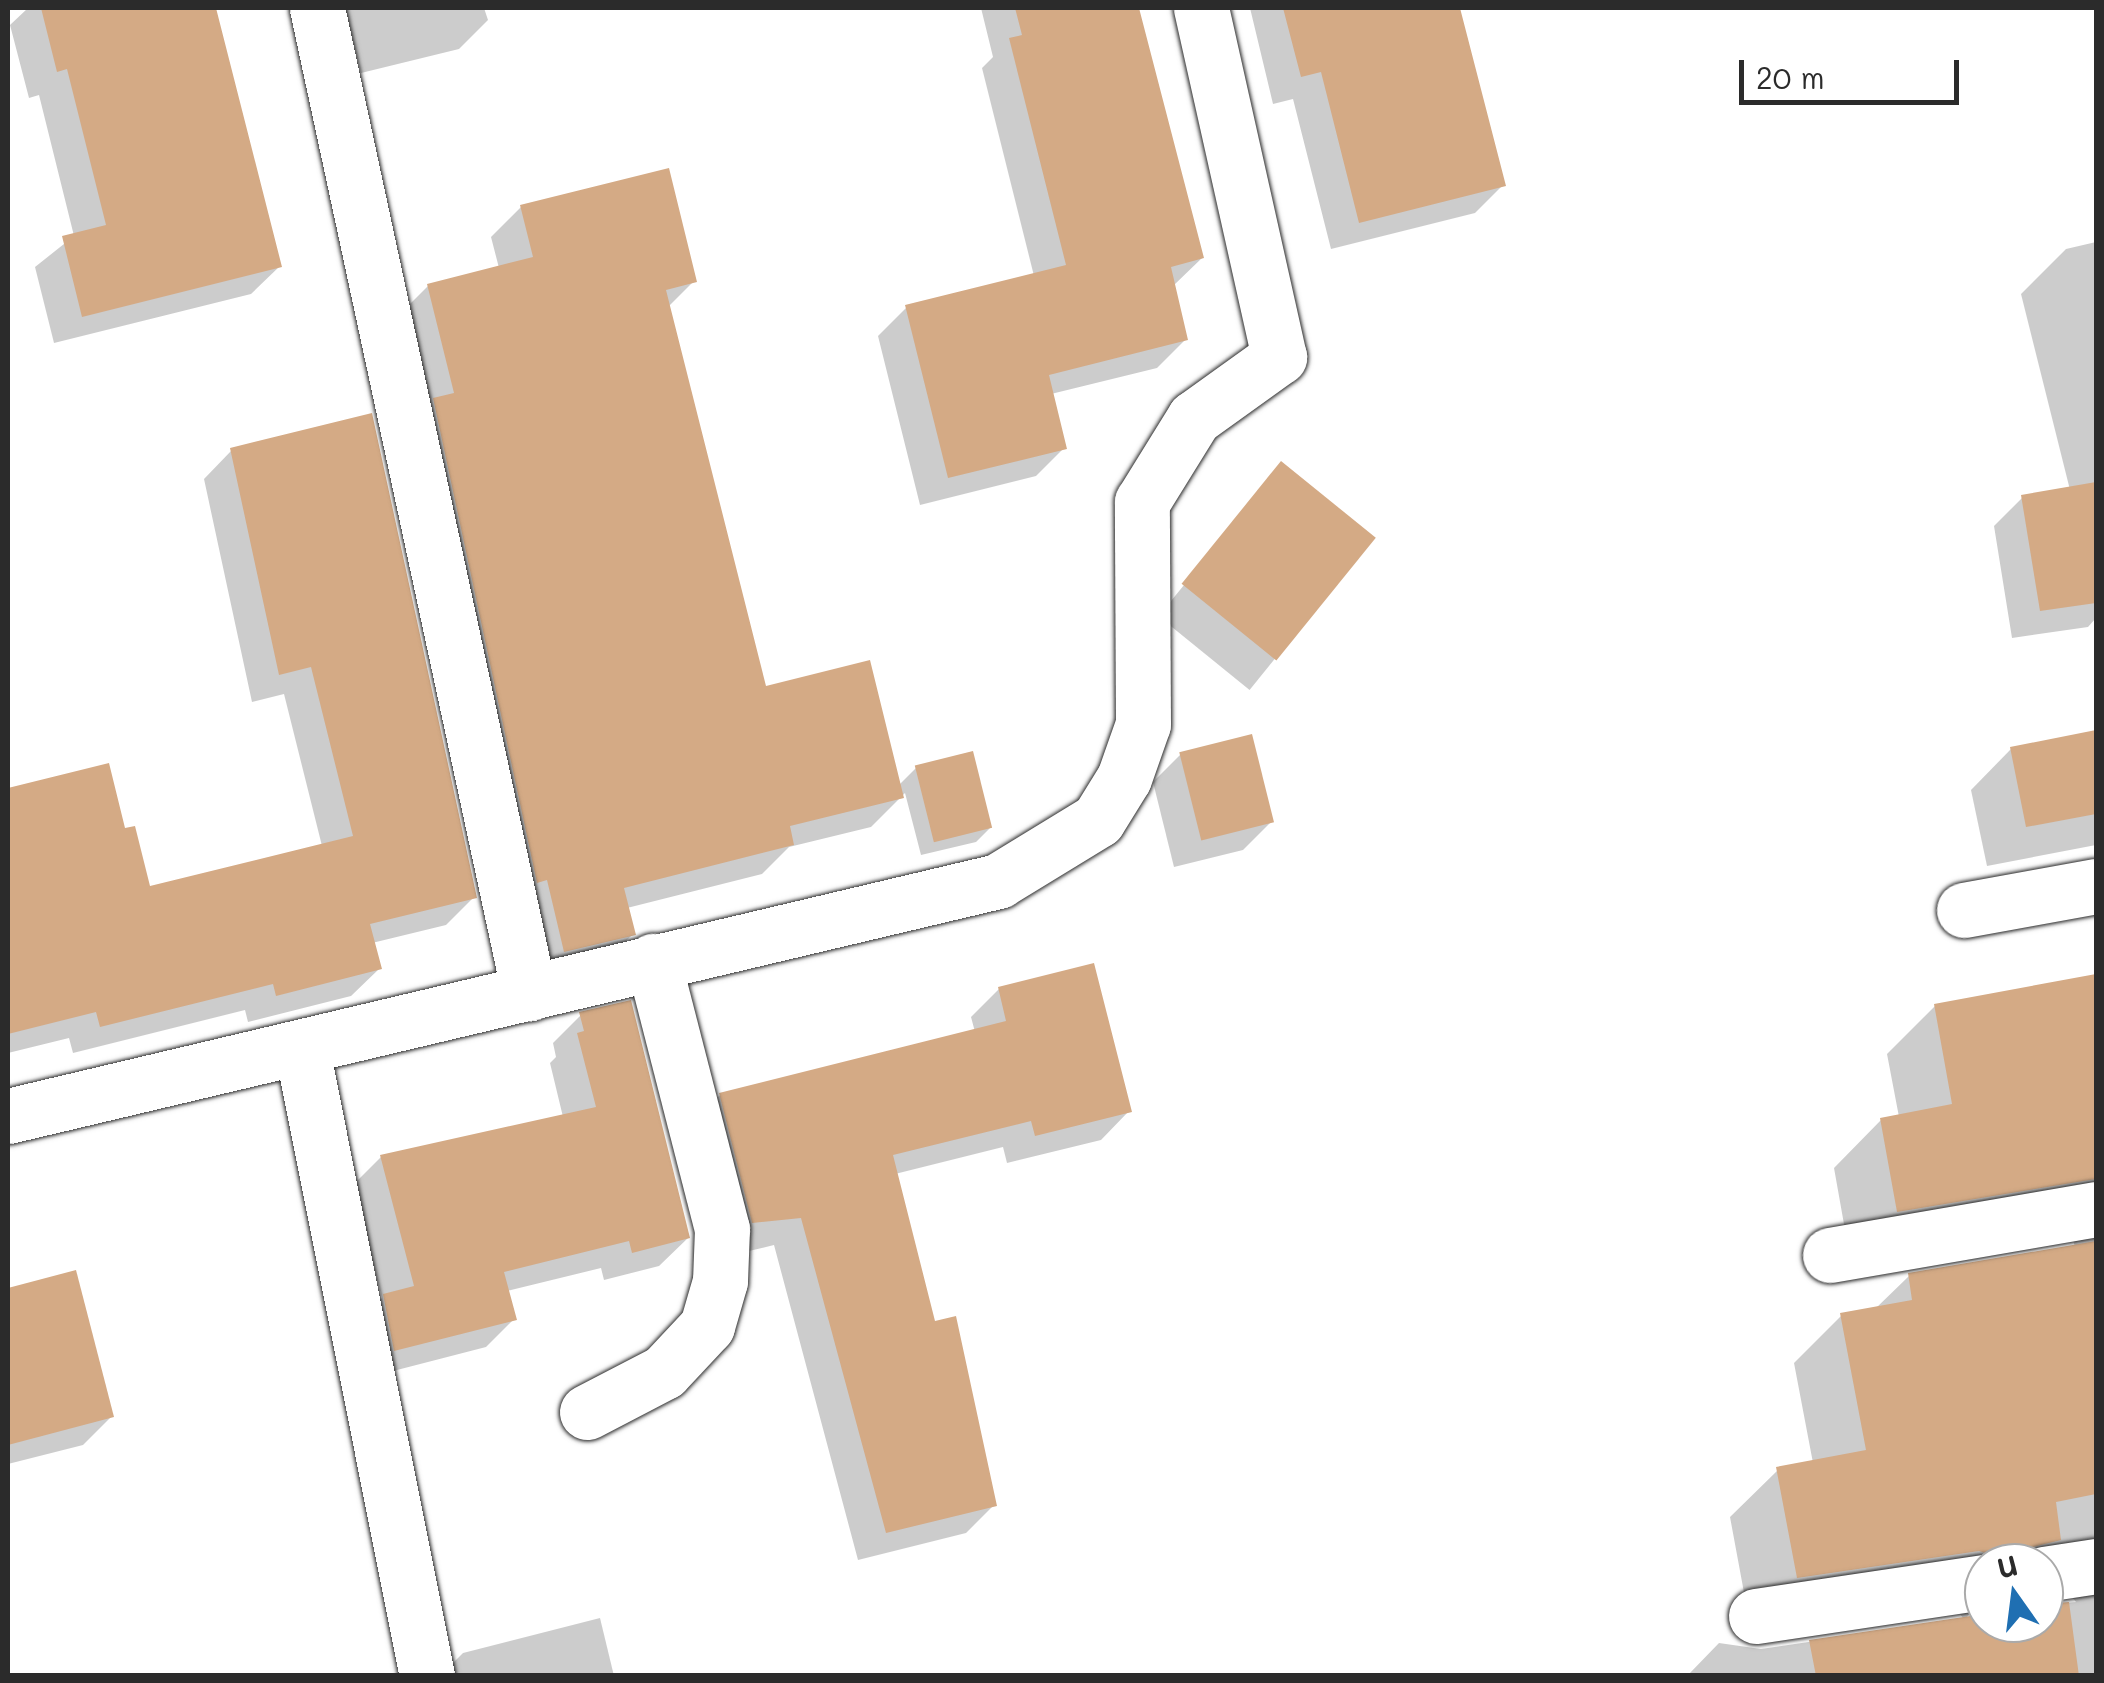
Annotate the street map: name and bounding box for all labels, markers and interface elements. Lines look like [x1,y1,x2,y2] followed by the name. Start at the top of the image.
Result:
[1744,40,1964,102] scale bar
[1756,57,1825,97] text: 20 m
[1964,1543,2064,1643] north arrow
[1993,1546,2021,1586] text: U

